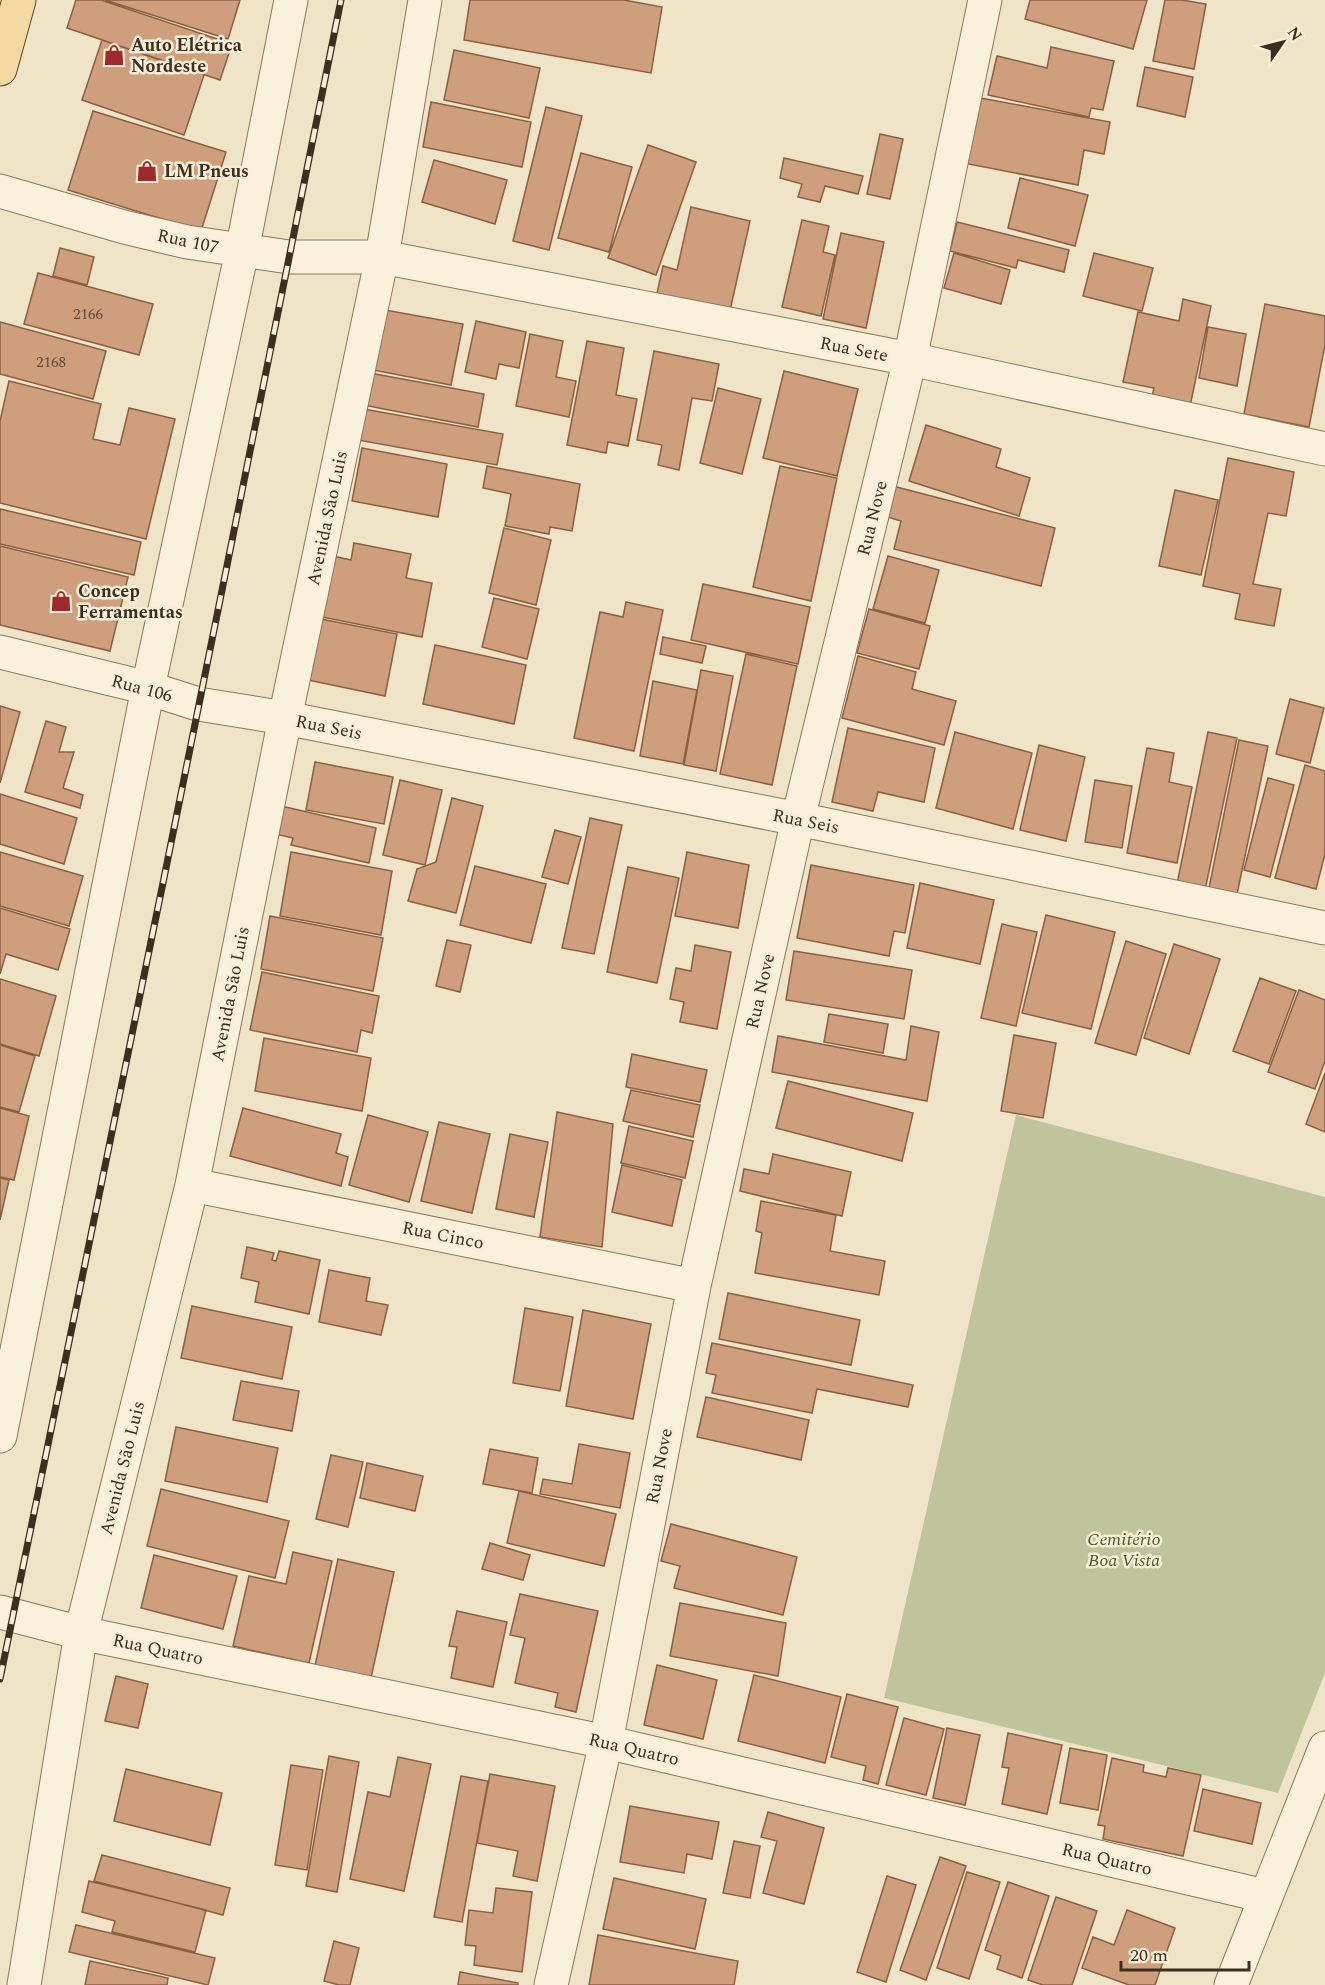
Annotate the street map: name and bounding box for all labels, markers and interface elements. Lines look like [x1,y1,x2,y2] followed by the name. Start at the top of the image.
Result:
[1253,12,1313,72] north arrow
[1281,22,1308,46] text: N
[131,32,243,80] place label: Auto Elétrica Nordeste
[102,43,126,67] shop icon: Auto Elétrica Nordeste
[164,158,249,185] place label: LM Pneus
[135,159,159,183] shop icon: LM Pneus
[155,222,221,261] street label: Rua 107
[73,303,103,326] house number: 2166
[817,330,890,369] street label: Rua Sete
[36,351,66,374] house number: 2168
[300,448,355,588] street label: Avenida São Luis
[850,478,895,559] street label: Rua Nove
[78,578,183,626] place label: Concep Ferramentas
[49,589,73,613] shop icon: Concep Ferramentas
[108,667,175,710] street label: Rua 106
[293,708,365,747] street label: Rua Seis
[770,802,842,841] street label: Rua Seis
[204,924,257,1064] street label: Avenida São Luis
[739,951,782,1032] street label: Rua Nove
[400,1214,486,1257] street label: Rua Cinco
[93,1398,152,1538] street label: Avenida São Luis
[639,1426,680,1506] street label: Rua Nove
[1087,1526,1161,1574] park label: Cemitério Boa Vista
[110,1627,206,1672] street label: Rua Quatro
[586,1726,682,1773] street label: Rua Quatro
[1059,1836,1155,1883] street label: Rua Quatro
[1121,1934,1248,1972] scale bar
[1130,1942,1168,1969] text: 20 m

